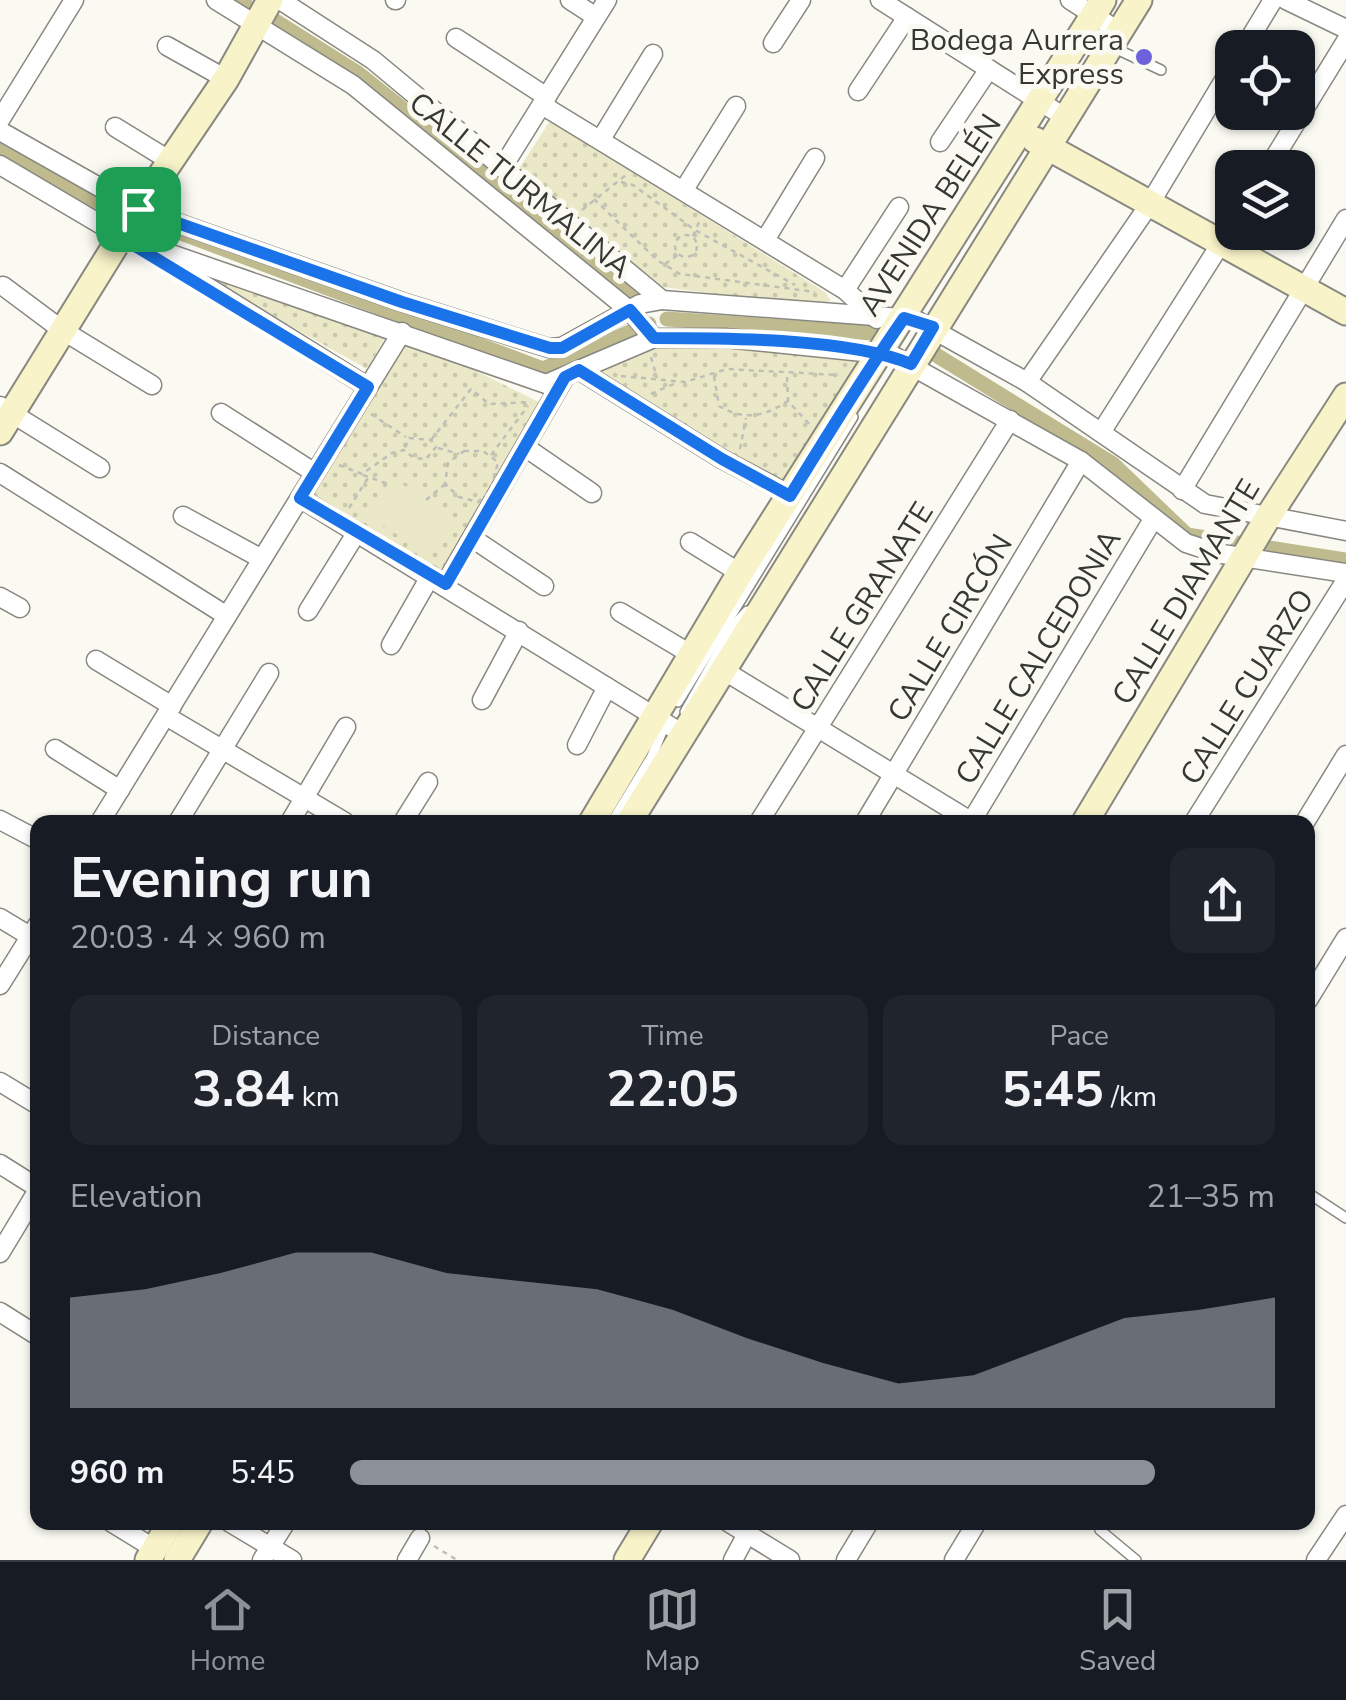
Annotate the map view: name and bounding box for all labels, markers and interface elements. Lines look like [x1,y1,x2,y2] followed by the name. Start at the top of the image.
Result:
[910,20,1124,95] place label: Bodega Aurrera Express
[1215,30,1315,250] map controls
[1215,30,1315,130] button: locate
[1133,46,1155,68] marker: Bodega Aurrera Express
[400,83,639,288] street label: CALLE TURMALINA
[850,106,1011,324] street label: AVENIDA BELÉN
[1215,150,1315,250] button: layers
[96,167,181,252] pin
[111,182,166,237] icon: arrive
[1103,472,1270,713] street label: CALLE DIAMANTE
[781,495,943,720] street label: CALLE GRANATE
[946,522,1131,792] street label: CALLE CALCEDONIA
[878,527,1023,730] street label: CALLE CIRCÓN
[1171,582,1324,793] street label: CALLE CUARZO
[70,841,373,916] text: Evening run
[1170,848,1275,953] button: share
[70,916,326,959] text: 20:03 · 4 × 960 m
[211,1017,320,1055] text: Distance
[641,1017,704,1055] text: Time
[1049,1017,1109,1055] text: Pace
[192,1055,294,1124] text: 3.84
[606,1055,739,1124] text: 22:05
[1001,1055,1104,1124] text: 5:45
[294,1078,340,1116] text: km
[1104,1078,1157,1116] text: /km
[70,1175,203,1218] text: Elevation
[1147,1175,1275,1218] text: 21–35 m
[70,1451,164,1494] text: 960 m
[230,1451,295,1494] text: 5:45
[190,1582,265,1680] tab: Home
[645,1582,700,1680] tab: Map
[1079,1582,1156,1680] tab: Saved

